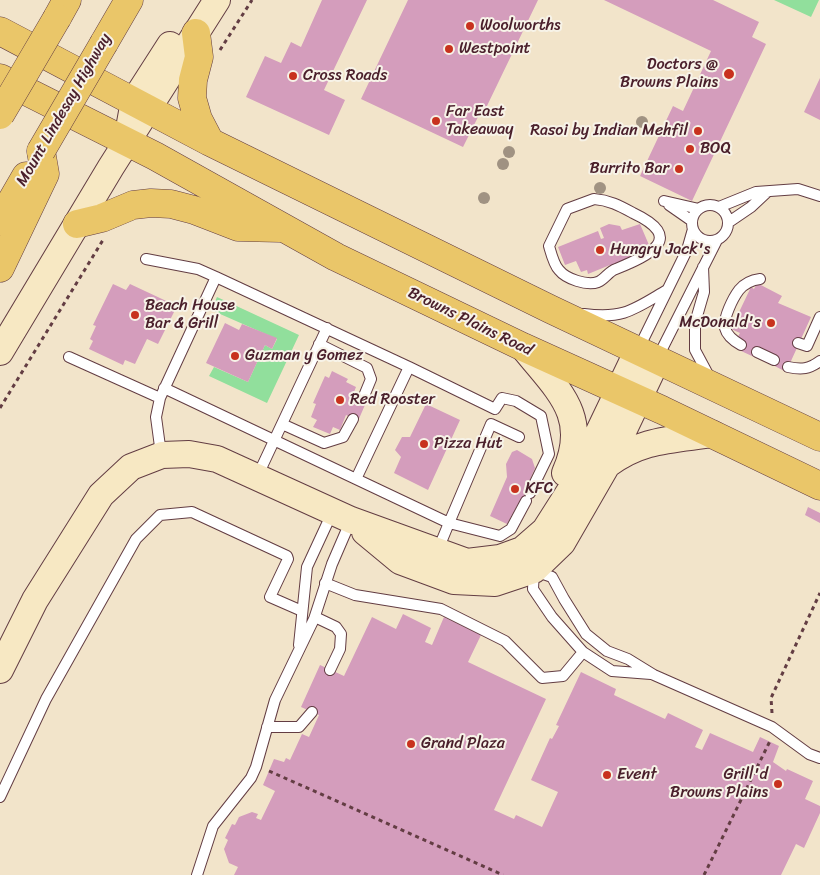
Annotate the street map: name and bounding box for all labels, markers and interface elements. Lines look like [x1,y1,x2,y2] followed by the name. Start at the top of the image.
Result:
[480,16,561,36] place label: Woolworths
[464,20,476,32] marker: Woolworths
[12,30,116,190] street label: Mount Lindesay Highway
[459,39,531,59] place label: Westpoint
[443,43,455,55] marker: Westpoint
[620,55,718,93] place label: Doctors @ Browns Plains
[303,66,387,86] place label: Cross Roads
[722,67,736,81] marker: Doctors @ Browns Plains
[287,70,299,82] marker: Cross Roads
[446,102,514,140] place label: Far East Takeaway
[430,115,442,127] marker: Far East Takeaway
[530,121,688,141] place label: Rasoi by Indian Mehfil
[692,125,704,137] marker: Rasoi by Indian Mehfil
[700,139,731,159] place label: BOQ
[684,143,696,155] marker: BOQ
[590,159,669,179] place label: Burrito Bar
[673,163,685,175] marker: Burrito Bar
[610,240,710,260] place label: Hungry Jack's
[594,244,606,256] marker: Hungry Jack's
[404,283,536,361] street label: Browns Plains Road
[145,296,235,334] place label: Beach House Bar & Grill
[129,309,141,321] marker: Beach House Bar & Grill
[679,313,761,333] place label: McDonald's
[765,317,777,329] marker: McDonald's
[245,346,363,366] place label: Guzman y Gomez
[229,350,241,362] marker: Guzman y Gomez
[350,390,435,410] place label: Red Rooster
[334,394,346,406] marker: Red Rooster
[434,434,502,454] place label: Pizza Hut
[418,438,430,450] marker: Pizza Hut
[525,479,553,499] place label: KFC
[509,483,521,495] marker: KFC
[421,734,505,754] place label: Grand Plaza
[405,738,417,750] marker: Grand Plaza
[617,765,657,785] place label: Event
[670,765,768,803] place label: Grill'd Browns Plains
[601,769,613,781] marker: Event
[772,778,784,790] marker: Grill'd Browns Plains

